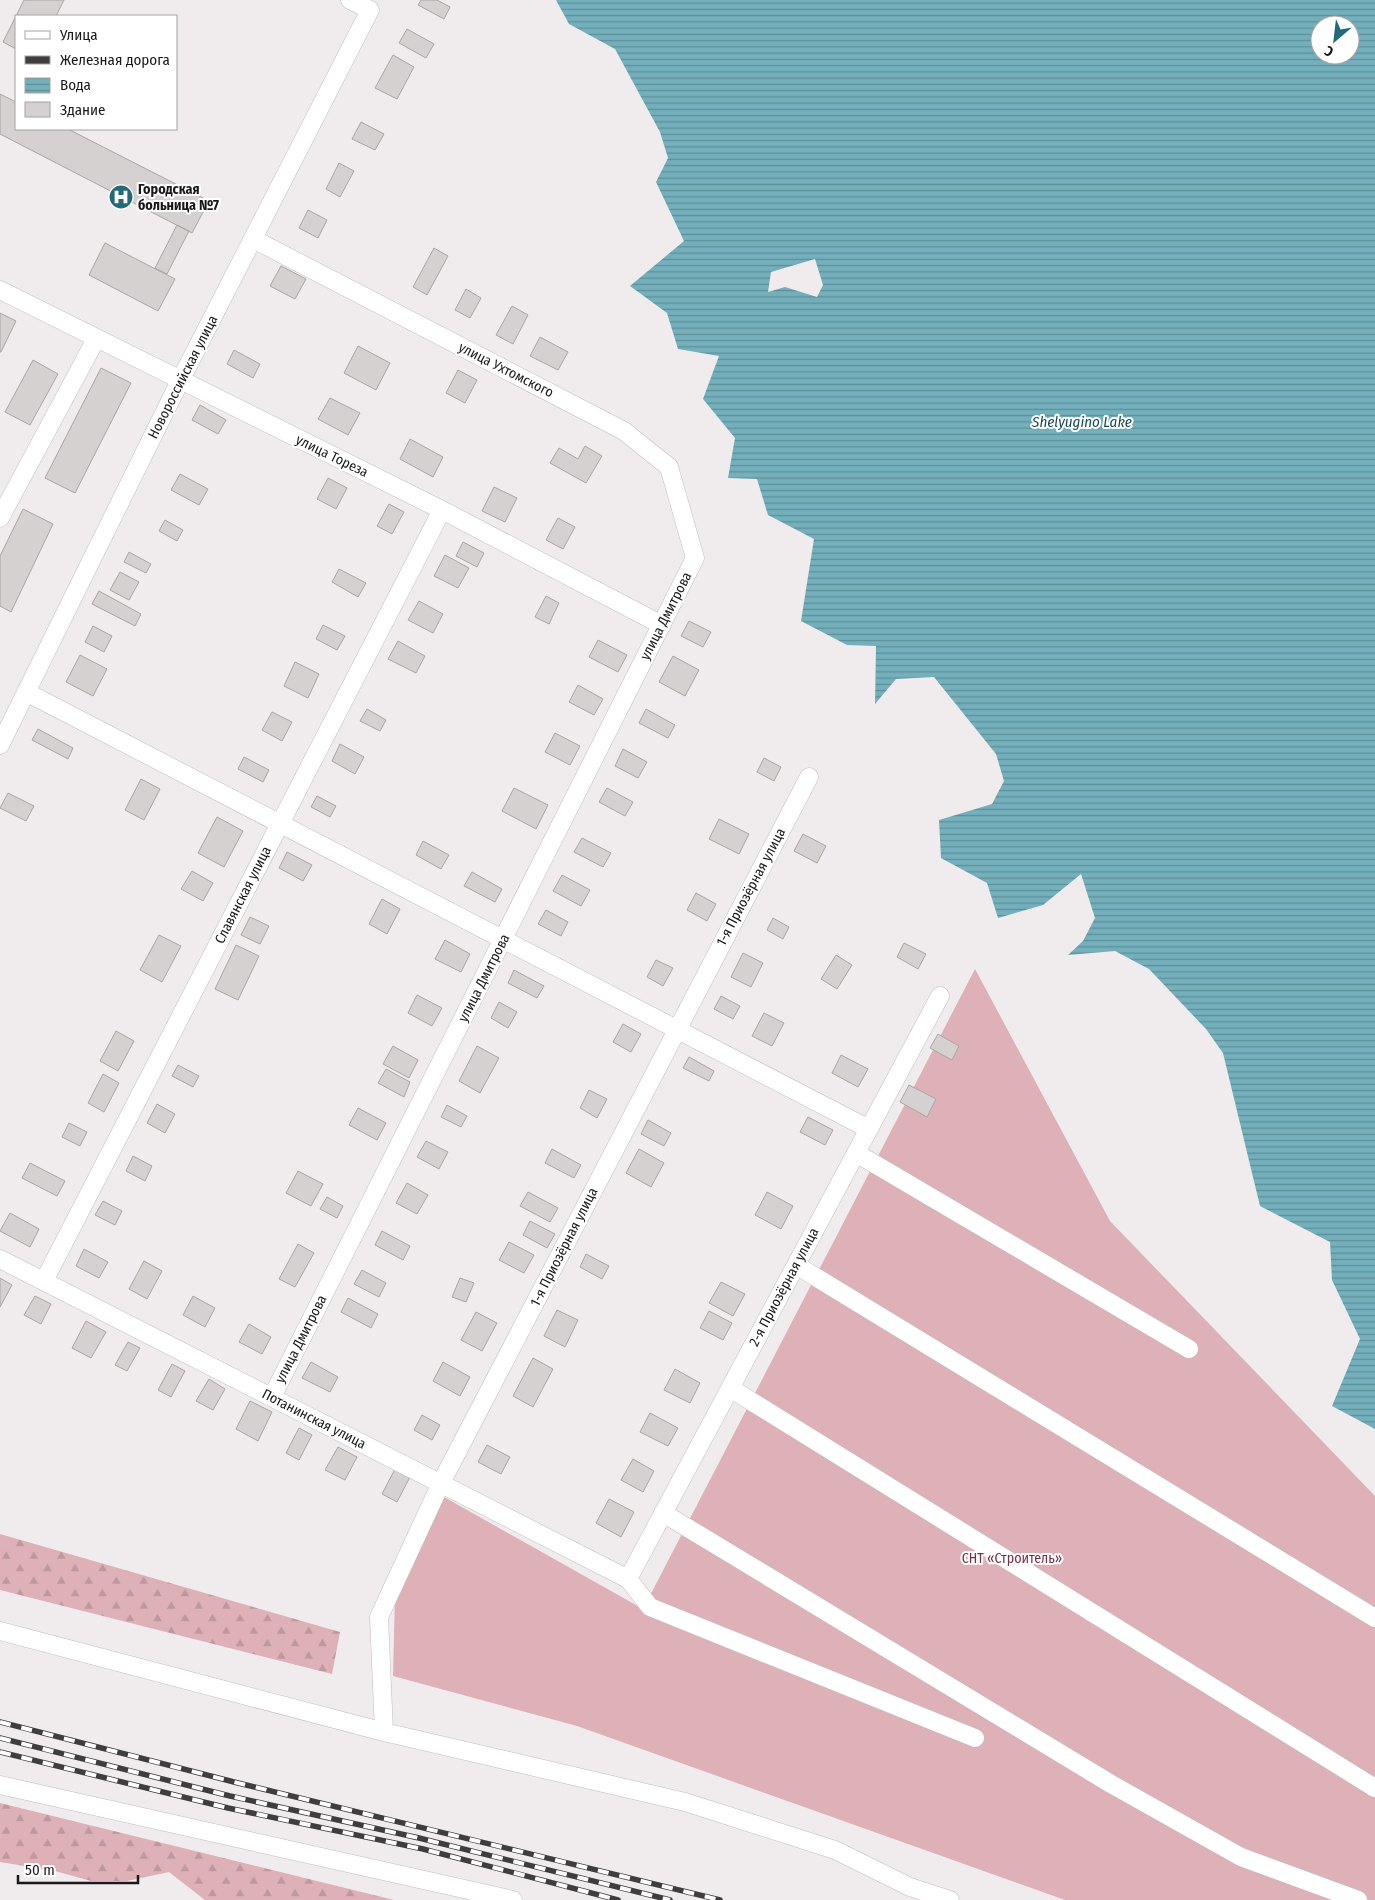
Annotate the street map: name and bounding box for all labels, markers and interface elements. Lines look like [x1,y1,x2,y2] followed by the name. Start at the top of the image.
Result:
[15,15,178,130] legend
[1310,15,1360,65] north arrow
[59,26,98,44] text: Улица
[1321,41,1336,60] text: С
[60,51,170,69] text: Железная дорога
[60,76,91,94] text: Вода
[60,101,106,119] text: Здание
[138,181,219,214] place label: Городская больница №7
[108,184,134,210] hospital icon: Городская больница №7
[144,312,222,442] street label: Новороссийская улица
[456,339,556,401] street label: улица Ухтомского
[1031,413,1132,431] water label: Shelyugino Lake
[293,431,371,481] street label: улица Тореза
[637,569,696,663] street label: улица Дмитрова
[713,825,789,949] street label: 1-я Приозёрная улица
[211,843,275,947] street label: Славянская улица
[455,931,514,1025] street label: улица Дмитрова
[527,1185,601,1309] street label: 1-я Приозёрная улица
[746,1225,823,1349] street label: 2-я Приозёрная улица
[272,1292,331,1386] street label: улица Дмитрова
[259,1385,369,1453] street label: Потанинская улица
[962,1550,1062,1567] park label: СНТ «Строитель»
[18,1852,138,1884] scale bar
[25,1861,55,1879] text: 50 m

